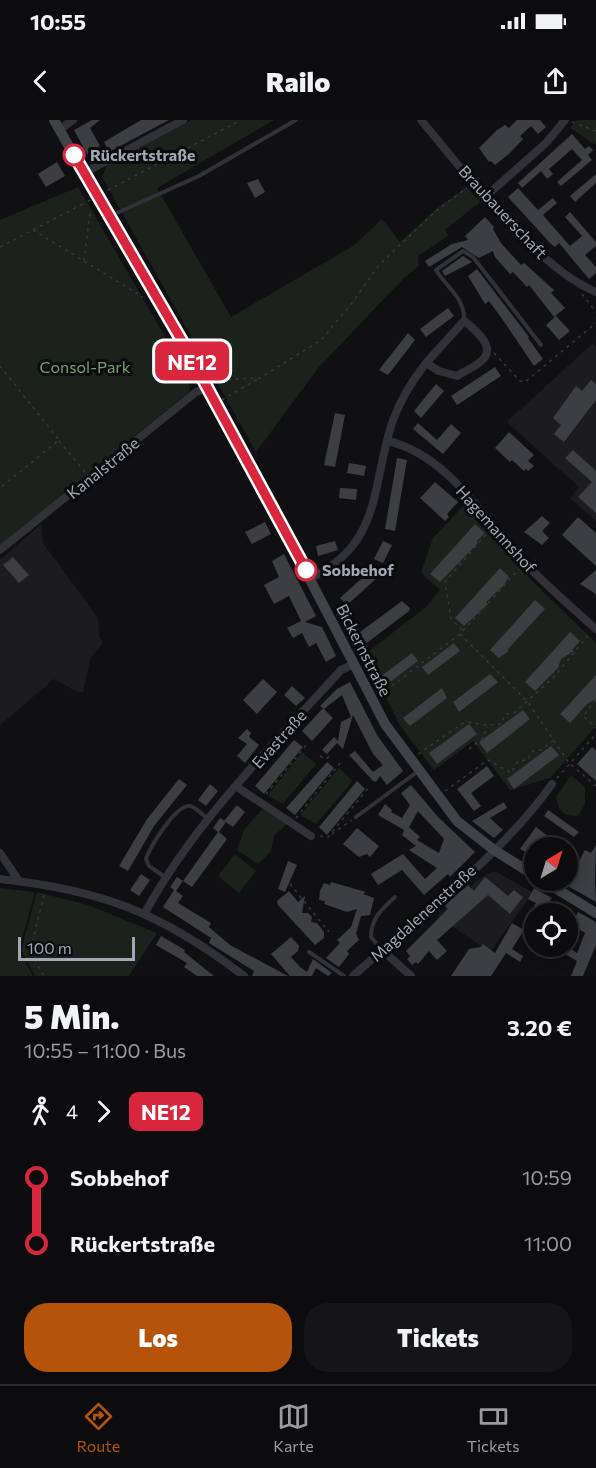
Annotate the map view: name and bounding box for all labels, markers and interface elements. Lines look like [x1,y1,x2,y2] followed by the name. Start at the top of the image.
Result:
[30,8,86,35] text: 10:55
[24,65,57,98] icon: back
[266,65,330,98] text: Railo
[539,65,572,98] icon: share
[63,144,85,166] marker: Rückertstraße
[90,145,196,164] place label: Rückertstraße
[455,161,552,263] street label: Braubauerschaft
[150,342,234,380] line badge: NE12
[167,349,217,374] text: NE12
[40,357,131,376] park label: Consol-Park
[63,433,143,502] street label: Kanalstraße
[452,481,541,576] street label: Hagemannshof
[295,559,317,581] marker: Sobbehof
[322,560,394,579] place label: Sobbehof
[333,600,396,699] street label: Bickernstraße
[247,705,310,772] street label: Evastraße
[524,837,578,891] north arrow
[524,837,578,957] map controls
[366,860,479,965] street label: Magdalenenstraße
[524,903,578,957] button: locate
[18,934,135,962] scale bar
[27,938,72,957] text: 100 m
[24,995,120,1036] text: 5 Min.
[507,1014,572,1041] text: 3.20 €
[24,1038,186,1062] text: 10:55 – 11:00 · Bus
[24,1095,57,1128] icon: walk
[87,1095,120,1128] icon: forward
[66,1099,78,1123] text: 4
[141,1099,191,1124] text: NE12
[70,1164,169,1191] text: Sobbehof
[522,1165,572,1189] text: 10:59
[70,1230,215,1257] text: Rückertstraße
[524,1231,572,1255] text: 11:00
[24,1303,292,1372] button: Los
[304,1303,572,1372] button: Tickets
[77,1400,120,1455] tab: Route
[273,1400,314,1455] tab: Karte
[467,1400,519,1455] tab: Tickets

